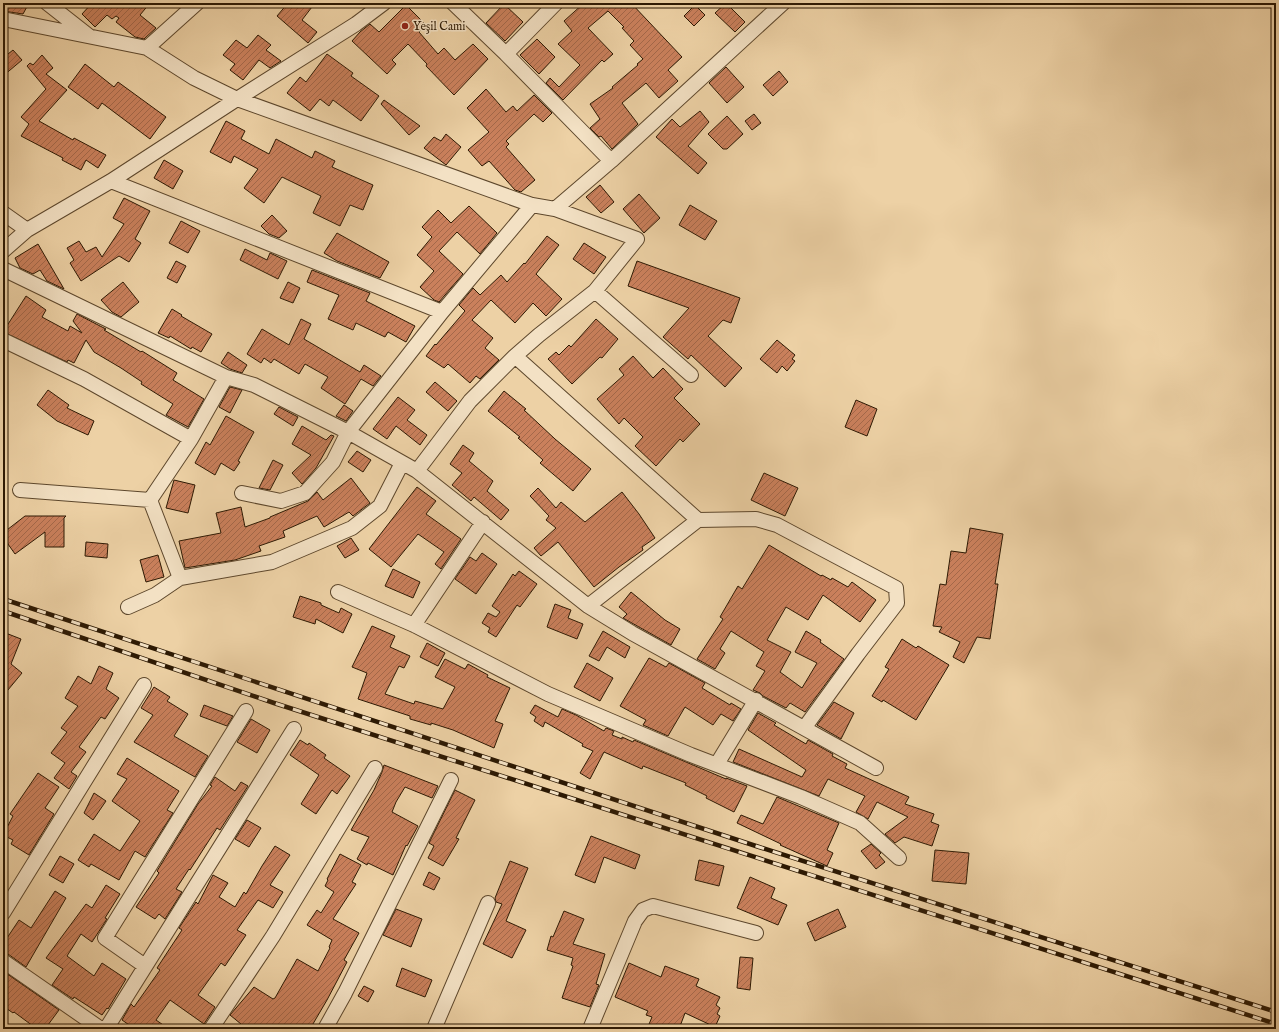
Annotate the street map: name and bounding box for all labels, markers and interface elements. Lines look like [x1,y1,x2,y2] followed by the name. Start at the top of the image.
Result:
[413,19,466,34] place label: Yeşil Cami
[400,21,410,31] marker: Yeşil Cami

